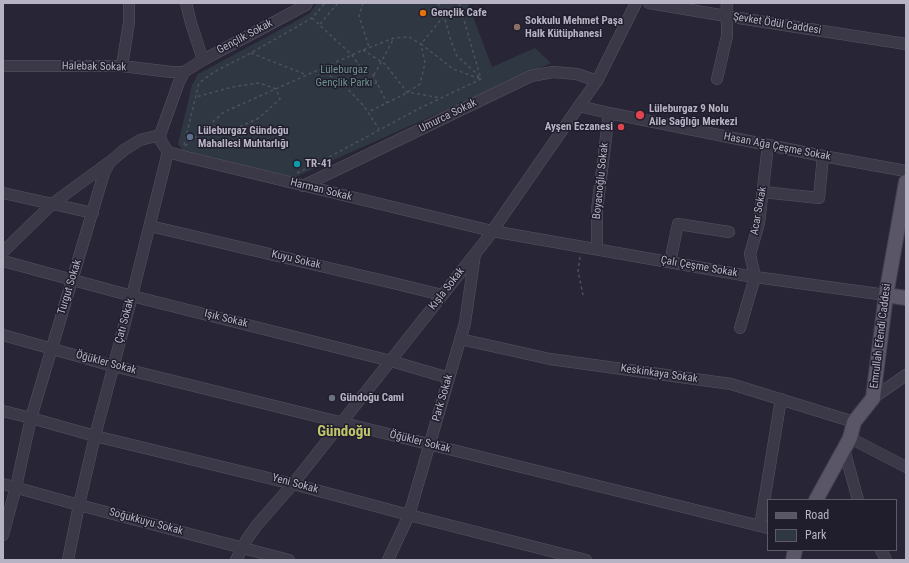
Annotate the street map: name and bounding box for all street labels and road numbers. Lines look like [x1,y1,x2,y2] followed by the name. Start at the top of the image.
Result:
[732,11,822,37] street label: Şevket Ödül Caddesi
[215,17,275,57] street label: Gençlik Sokak
[62,60,126,74] street label: Halebak Sokak
[417,96,479,136] street label: Umurca Sokak
[722,130,832,164] street label: Hasan Ağa Çeşme Sokak
[590,142,612,220] street label: Boyacıoğlu Sokak
[289,176,353,204] street label: Harman Sokak
[748,186,770,236] street label: Acar Sokak
[270,248,322,272] street label: Kuyu Sokak
[659,254,739,280] street label: Çalı Çeşme Sokak
[55,258,85,316] street label: Turgut Sokak
[426,265,468,313] street label: Kışla Sokak
[868,283,894,389] street label: Emrullah Efendi Caddesi
[113,297,137,345] street label: Çatı Sokak
[203,307,249,331] street label: Işık Sokak
[74,349,138,377] street label: Öğükler Sokak
[620,362,698,386] street label: Keskinkaya Sokak
[430,373,456,423] street label: Park Sokak
[388,428,452,456] street label: Öğükler Sokak
[270,471,320,497] street label: Yeni Sokak
[108,506,184,538] street label: Soğukkuyu Sokak

